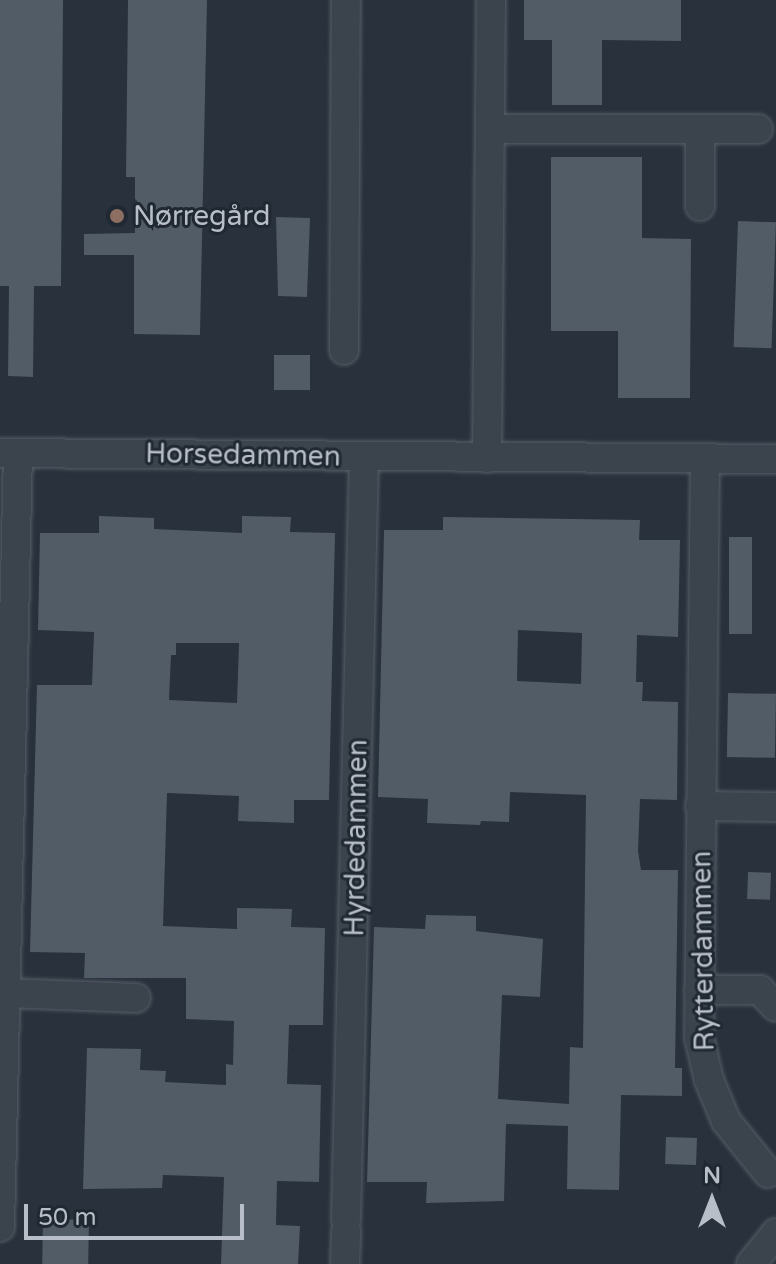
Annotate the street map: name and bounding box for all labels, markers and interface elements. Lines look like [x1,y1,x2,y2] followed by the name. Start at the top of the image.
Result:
[133,199,270,233] place label: Nørregård
[108,207,126,225] marker: Nørregård
[145,436,341,474] street label: Horsedammen
[337,739,375,937] street label: Hyrdedammen
[684,850,722,1052] street label: Rytterdammen
[672,1160,752,1240] north arrow
[703,1163,721,1189] text: N
[28,1188,248,1238] scale bar
[38,1203,96,1232] text: 50 m

